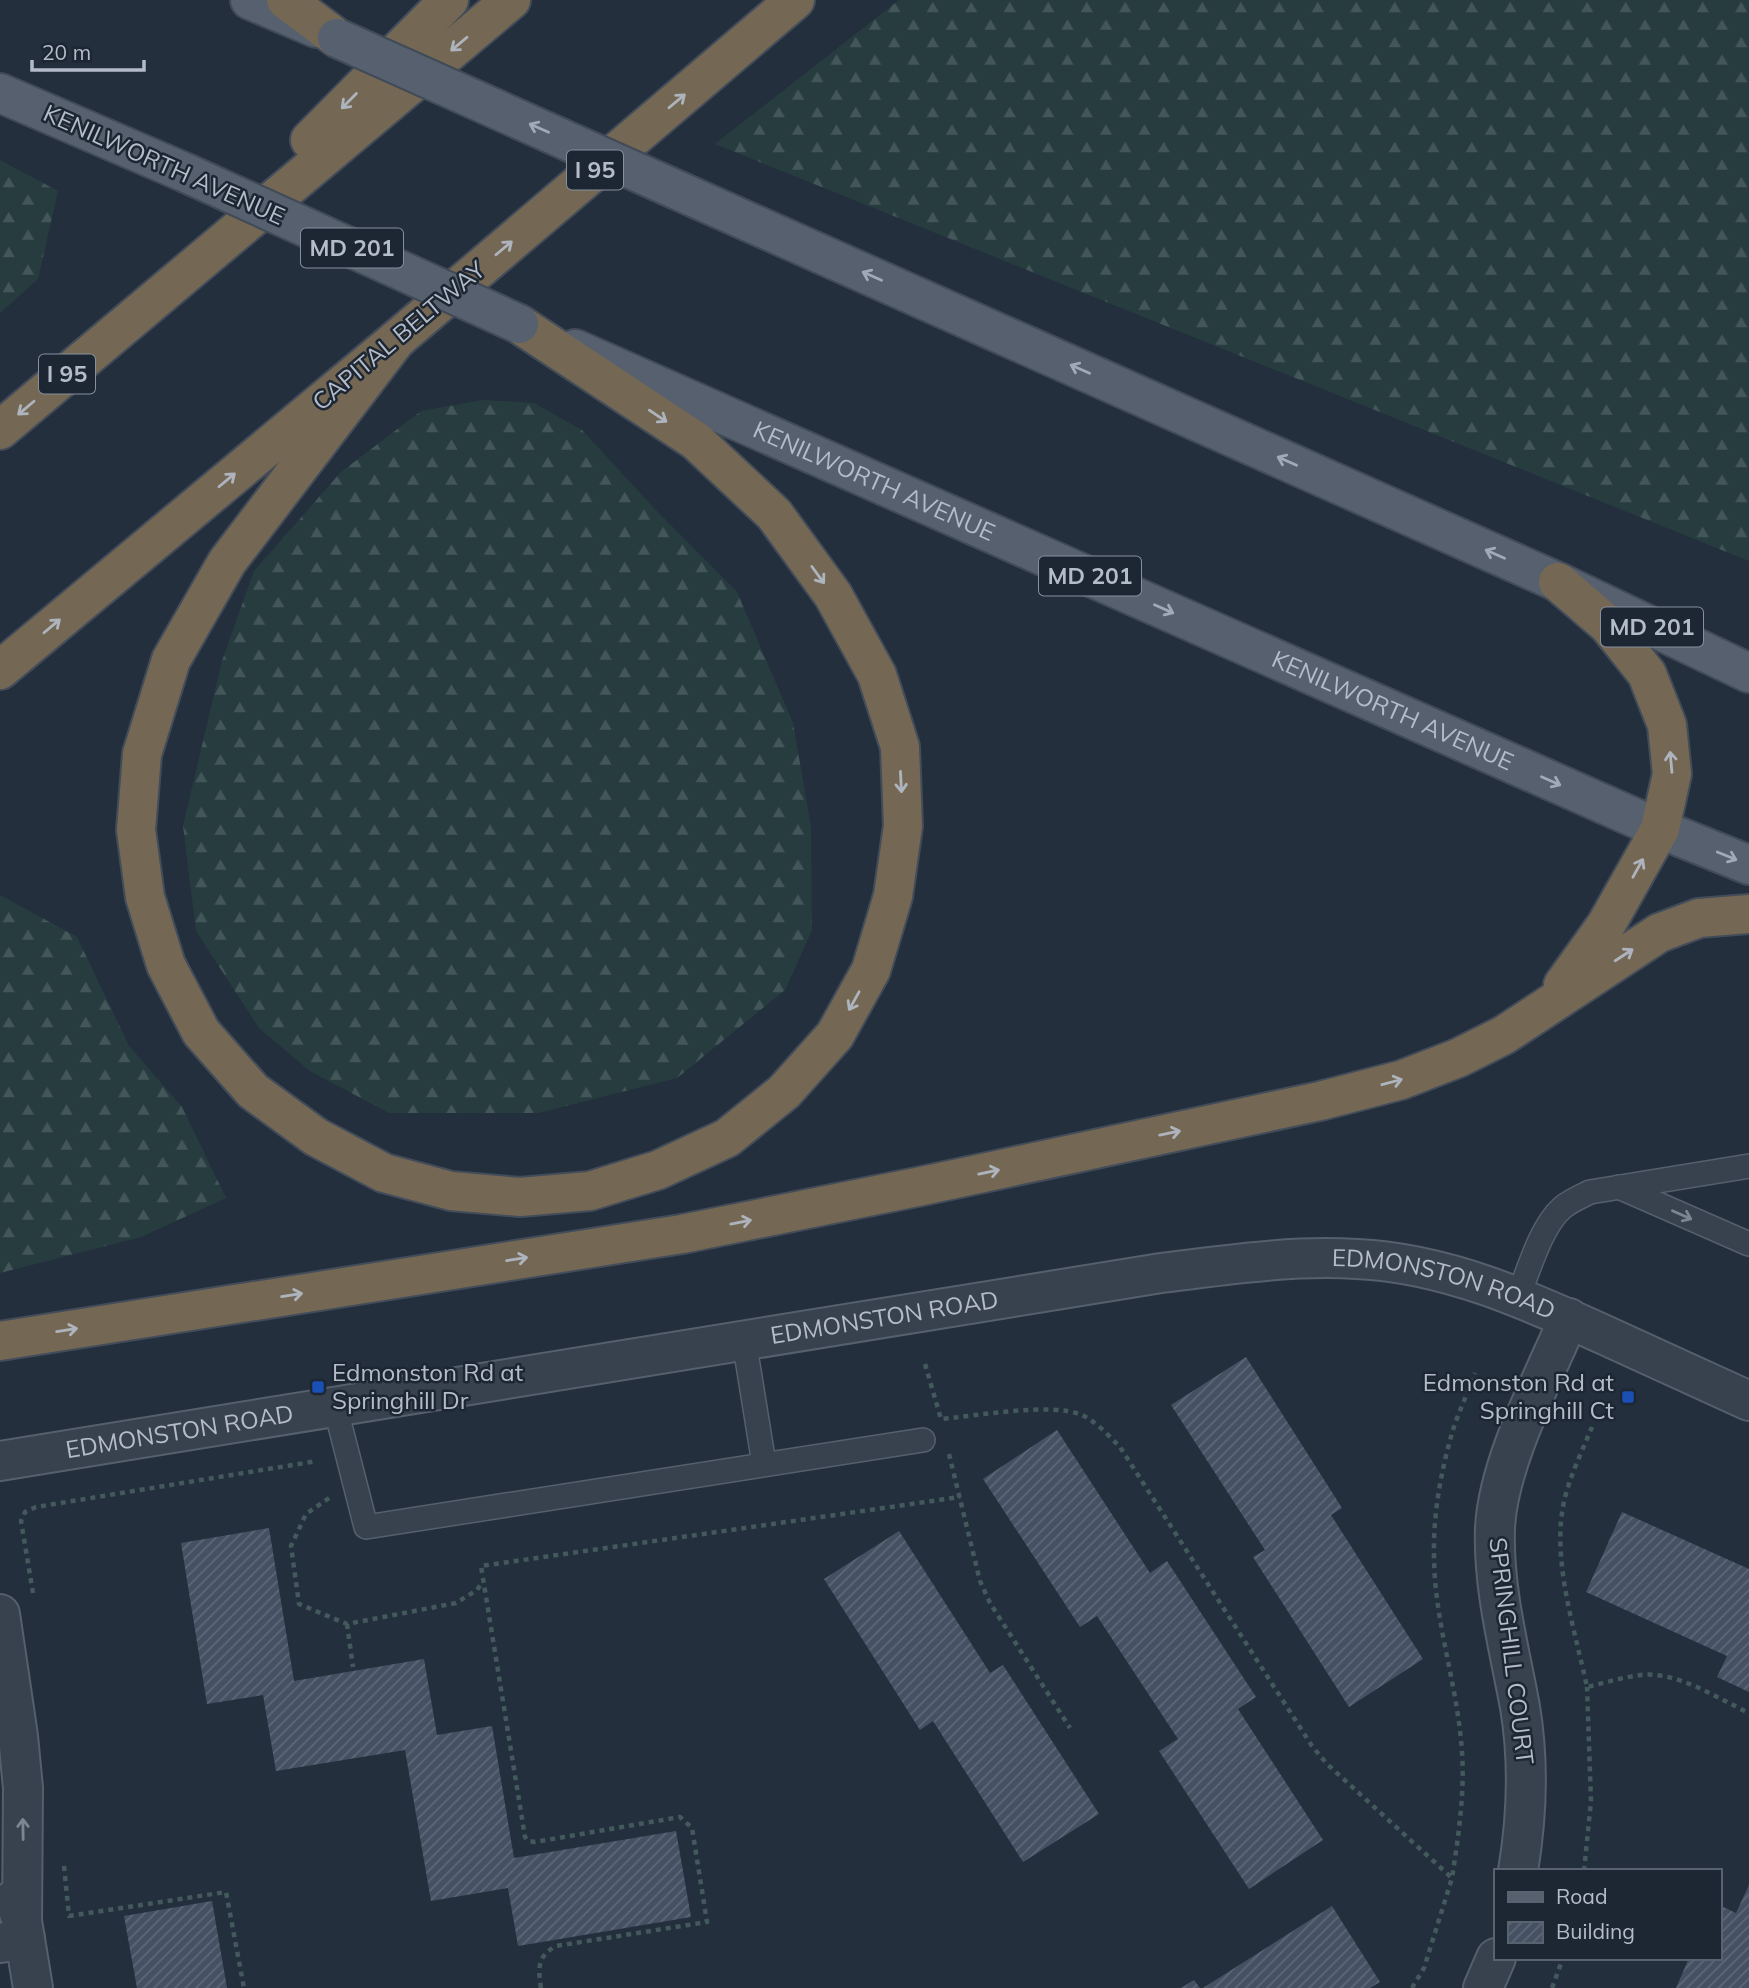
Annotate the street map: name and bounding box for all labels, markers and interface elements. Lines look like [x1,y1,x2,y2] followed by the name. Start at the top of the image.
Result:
[32,28,144,72] scale bar
[450,36,468,52] one-way arrow
[42,39,91,65] text: 20 m
[341,92,358,109] one-way arrow
[667,93,685,109] one-way arrow
[39,97,290,231] street label: KENILWORTH AVENUE
[529,121,550,134] one-way arrow
[567,150,623,190] road number: I 95
[301,229,403,268] road number: MD 201
[494,240,512,256] one-way arrow
[306,254,491,416] street label: CAPITAL BELTWAY
[862,269,883,282] one-way arrow
[39,354,95,394] road number: I 95
[1069,362,1091,375] one-way arrow
[17,400,35,416] one-way arrow
[647,409,667,423] one-way arrow
[749,414,1000,547] street label: KENILWORTH AVENUE
[1277,454,1299,467] one-way arrow
[218,473,236,488] one-way arrow
[1485,547,1506,560] one-way arrow
[1039,556,1141,596] road number: MD 201
[810,565,825,584] one-way arrow
[1153,603,1174,616] one-way arrow
[1601,608,1703,646] road number: MD 201
[43,618,61,634] one-way arrow
[1267,643,1518,776] street label: KENILWORTH AVENUE
[1664,751,1677,774] one-way arrow
[895,771,908,794] one-way arrow
[1540,775,1561,788] one-way arrow
[1716,851,1738,864] one-way arrow
[1631,858,1645,878] one-way arrow
[1614,947,1633,962] one-way arrow
[847,991,861,1011] one-way arrow
[1380,1075,1402,1088] one-way arrow
[1158,1125,1181,1139] one-way arrow
[977,1164,1000,1178] one-way arrow
[1671,1209,1692,1222] one-way arrow
[729,1214,752,1228] one-way arrow
[1332,1242,1560,1325] street label: EDMONSTON ROAD
[505,1253,528,1266] one-way arrow
[768,1284,1000,1350] street label: EDMONSTON ROAD
[280,1288,303,1301] one-way arrow
[56,1323,78,1336] one-way arrow
[332,1357,523,1415] place label: Edmonston Rd at Springhill Dr
[1423,1367,1614,1425] place label: Edmonston Rd at Springhill Ct
[310,1379,326,1395] marker: Edmonston Rd at Springhill Dr
[1620,1389,1636,1405] marker: Edmonston Rd at Springhill Ct
[63,1398,296,1464] street label: EDMONSTON ROAD
[1483,1536,1541,1767] street label: SPRINGHILL COURT
[16,1817,30,1840] one-way arrow
[1494,1869,1721,1960] legend
[1556,1883,1607,1909] text: Road
[1556,1918,1635,1944] text: Building

